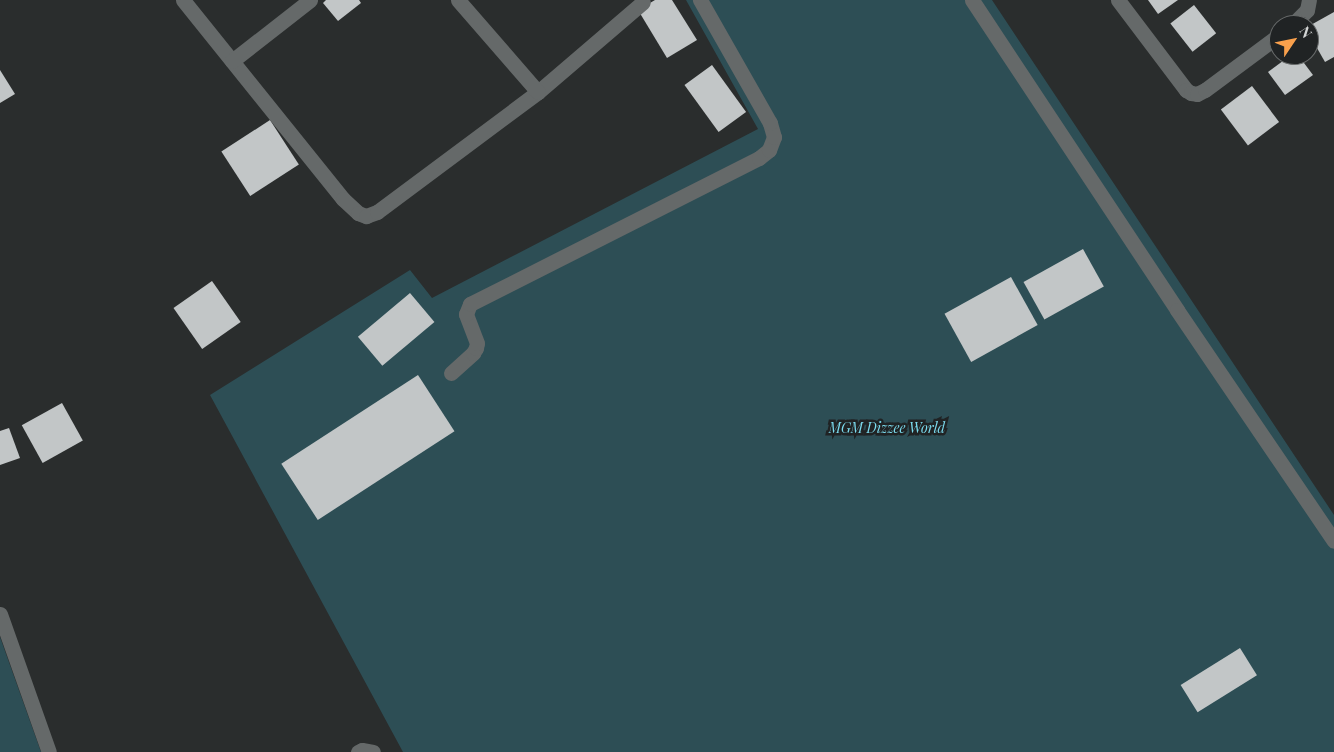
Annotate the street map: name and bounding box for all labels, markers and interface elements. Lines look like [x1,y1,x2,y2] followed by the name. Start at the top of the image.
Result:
[1269,15,1319,65] north arrow
[1295,22,1317,41] text: N
[829,420,945,436] park label: MGM Dizzee World

